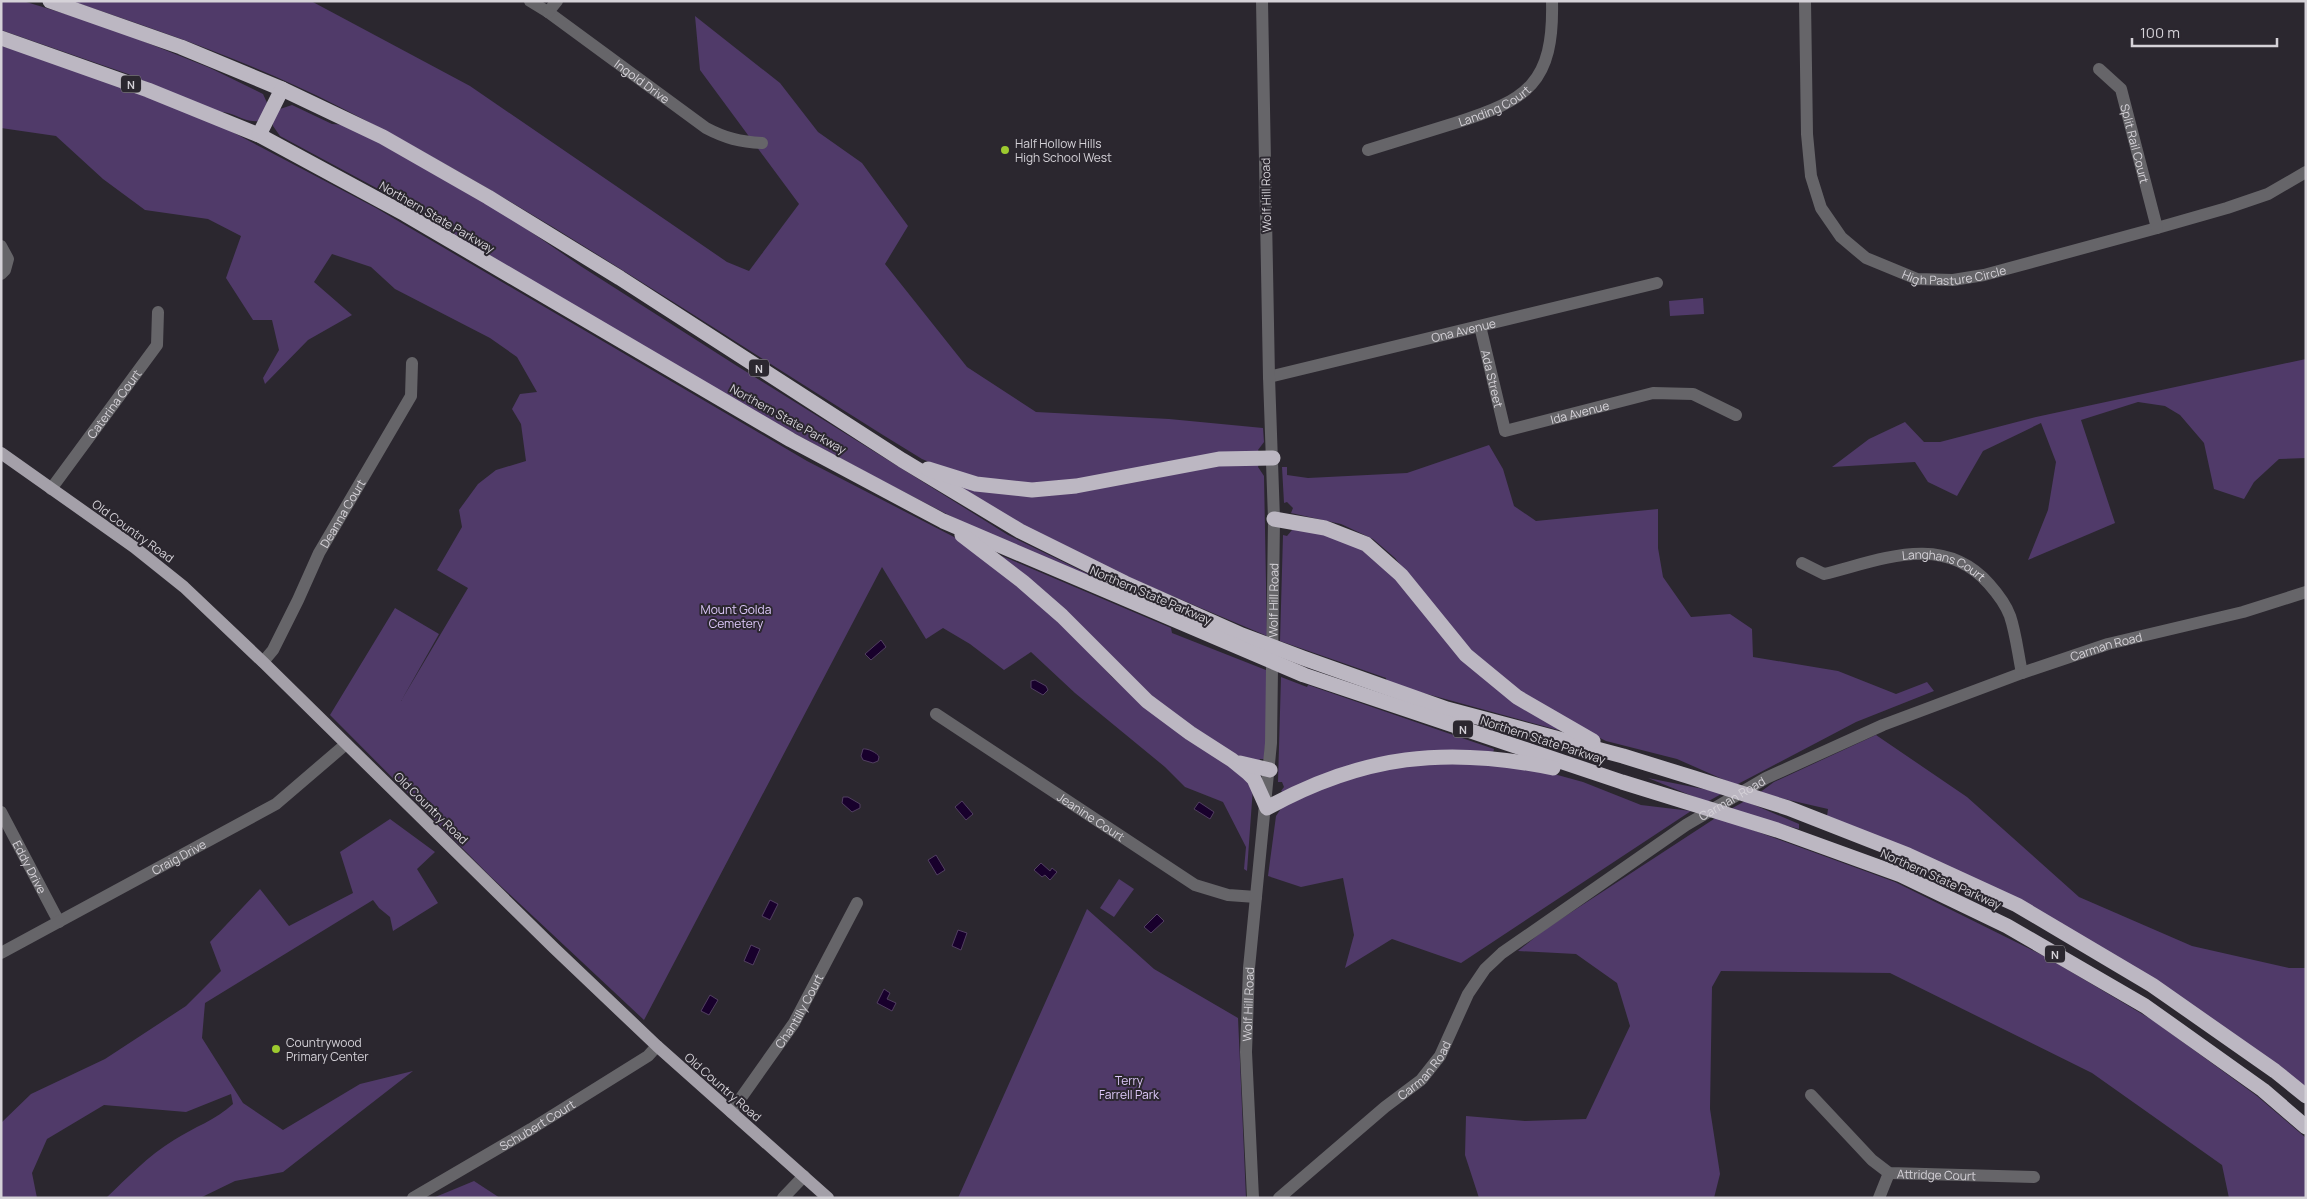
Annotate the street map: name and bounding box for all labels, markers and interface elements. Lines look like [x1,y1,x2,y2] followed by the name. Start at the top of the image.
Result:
[2132,15,2277,47] scale bar
[2140,22,2180,43] text: 100 m
[611,55,673,107] street label: Ingold Drive
[121,76,141,92] road number: N
[1456,81,1534,130] street label: Landing Court
[2117,102,2154,185] street label: Split Rail Court
[1015,135,1112,166] place label: Half Hollow Hills High School West
[999,144,1011,156] marker: Half Hollow Hills High School West
[1257,158,1275,232] street label: Wolf Hill Road
[376,177,498,257] street label: Northern State Parkway
[1900,261,2008,289] street label: High Pasture Circle
[1429,314,1497,346] street label: Ona Avenue
[1477,348,1508,409] street label: Ada Street
[749,359,769,376] road number: N
[83,365,145,442] street label: Caterina Court
[727,380,850,458] street label: Northern State Parkway
[1548,396,1611,428] street label: Ida Avenue
[315,476,369,551] street label: Deanna Court
[89,496,177,566] street label: Old Country Road
[1901,545,1990,585] street label: Langhans Court
[1088,562,1215,629] street label: Northern State Parkway
[1264,563,1282,638] street label: Wolf Hill Road
[701,601,771,632] park label: Mount Golda Cemetery
[2068,628,2144,665] street label: Carman Road
[1478,712,1608,768] street label: Northern State Parkway
[1453,721,1473,738] road number: N
[390,768,472,848] street label: Old Country Road
[1695,772,1768,824] street label: Carman Road
[1054,788,1128,845] street label: Jeanine Court
[148,835,209,878] street label: Craig Drive
[9,837,51,896] street label: Eddy Drive
[1878,845,2005,914] street label: Northern State Parkway
[2045,946,2065,962] road number: N
[1238,967,1258,1042] street label: Wolf Hill Road
[770,970,827,1051] street label: Chantilly Court
[286,1034,369,1065] place label: Countrywood Primary Center
[1394,1038,1454,1104] street label: Carman Road
[270,1043,282,1055] marker: Countrywood Primary Center
[681,1049,765,1125] street label: Old Country Road
[1099,1072,1160,1103] park label: Terry Farrell Park
[496,1095,578,1154] street label: Schubert Court
[1897,1165,1976,1184] street label: Attridge Court

